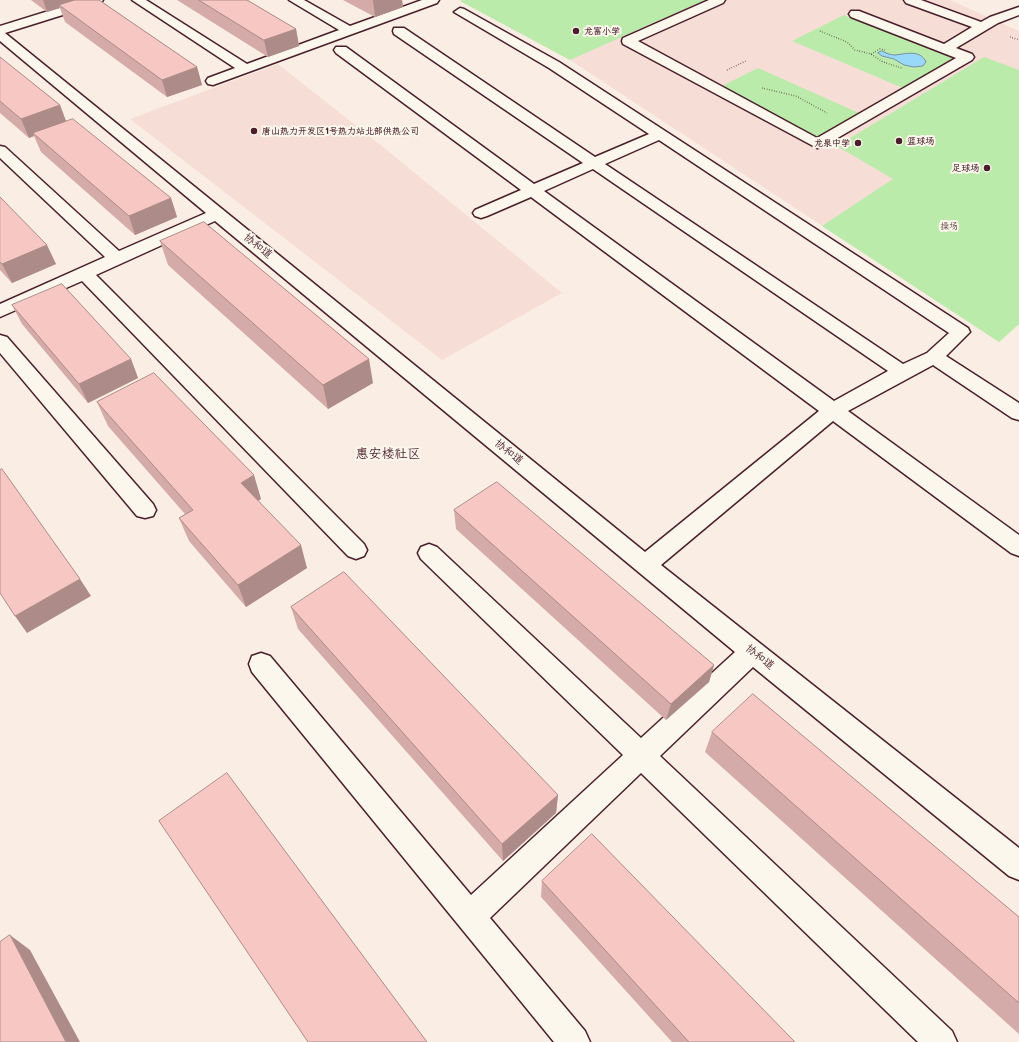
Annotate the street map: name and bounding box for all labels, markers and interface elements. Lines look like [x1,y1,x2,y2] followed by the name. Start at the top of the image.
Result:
[571,26,581,36] marker: 龙富小学
[584,26,620,36] place label: 龙富小学
[249,126,259,136] marker: 唐山热力开发区1号热力站北部供热公司
[262,126,419,136] place label: 唐山热力开发区1号热力站北部供热公司
[894,136,904,146] marker: 篮球场
[907,136,934,146] place label: 篮球场
[814,138,850,148] place label: 龙泉中学
[853,138,863,148] marker: 龙泉中学
[952,163,979,173] place label: 足球场
[982,163,992,173] marker: 足球场
[940,221,958,231] park label: 操场
[241,230,275,262] street label: 协和道
[492,436,526,468] street label: 协和道
[356,446,420,462] district label: 惠安楼社区
[743,641,777,673] street label: 协和道

